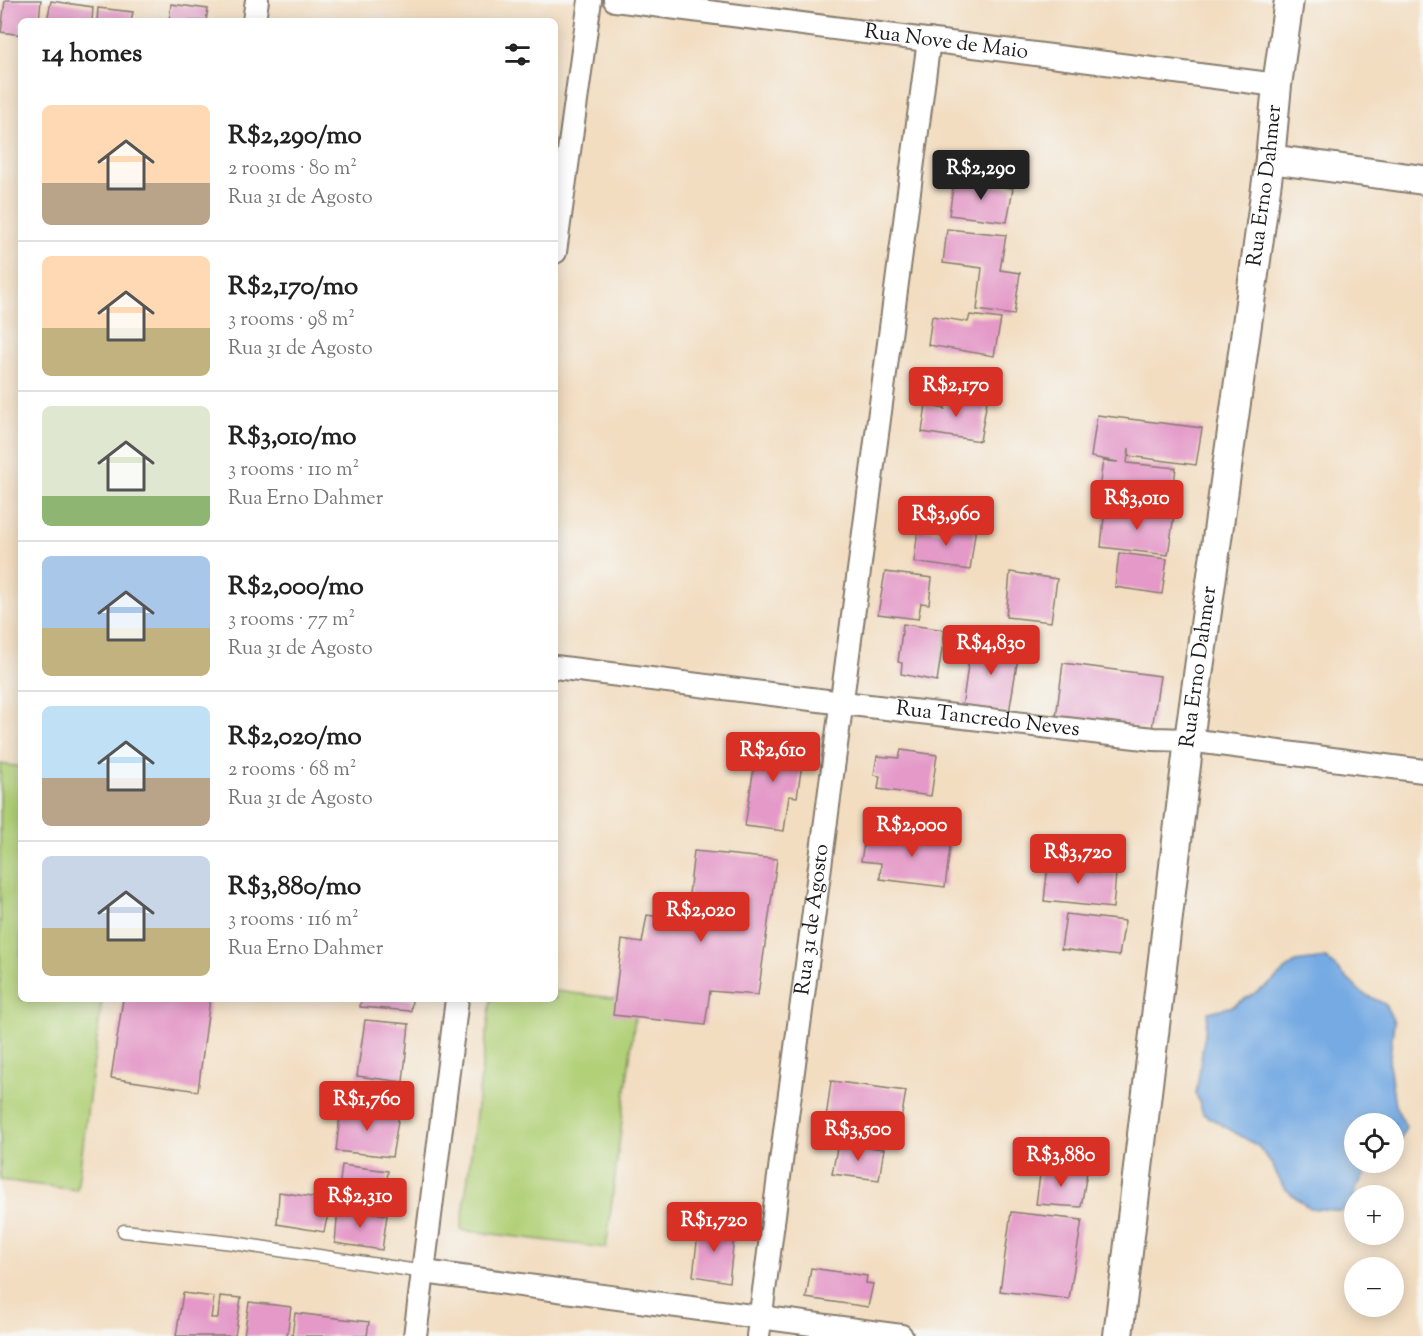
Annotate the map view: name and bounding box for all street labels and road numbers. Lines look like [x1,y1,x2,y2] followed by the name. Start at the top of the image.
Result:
[863,17,1030,68] street label: Rua Nove de Maio
[1240,103,1290,268] street label: Rua Erno Dahmer
[1173,584,1225,749] street label: Rua Erno Dahmer
[894,694,1081,745] street label: Rua Tancredo Neves
[788,842,838,997] street label: Rua 31 de Agosto

